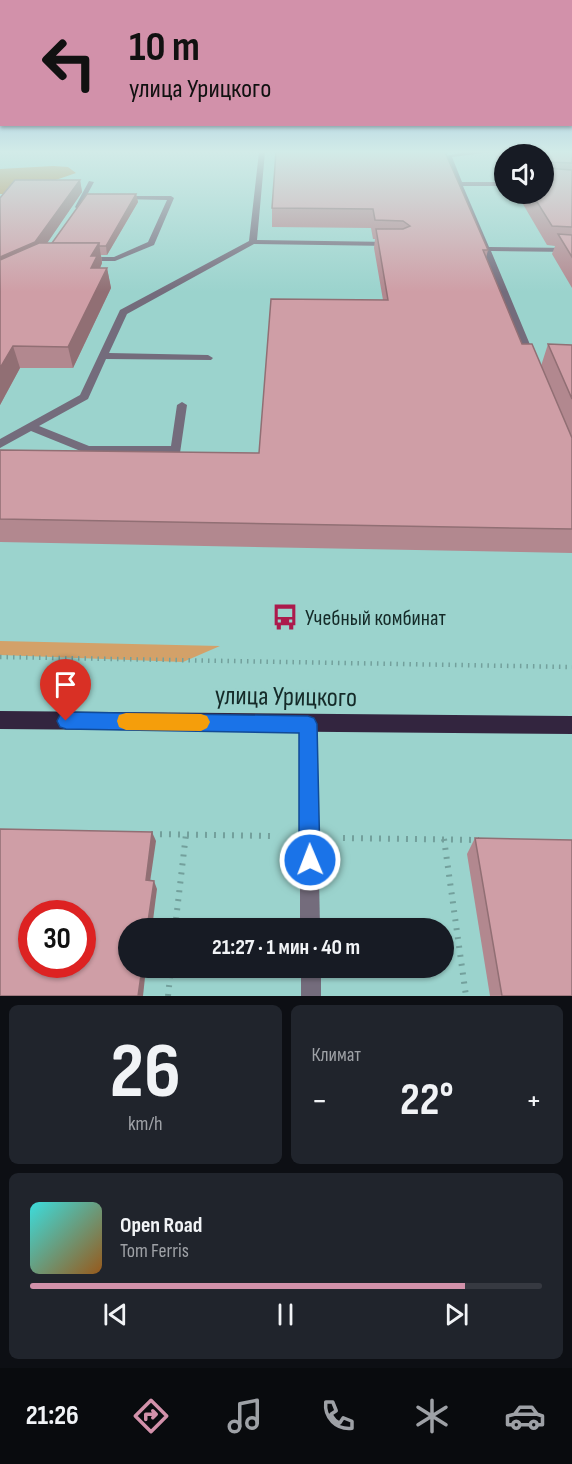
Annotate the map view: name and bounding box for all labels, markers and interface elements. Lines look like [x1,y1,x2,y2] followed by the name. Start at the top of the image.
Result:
[129,22,200,73] text: 10 m
[30,24,108,102] icon: left
[129,73,271,105] text: улица Урицкого
[494,144,554,204] map controls
[494,144,554,204] button: sound
[270,602,300,632] bus stop icon: Учебный комбинат
[305,605,446,632] place label: Учебный комбинат
[40,659,91,721] pin
[49,668,82,701] icon: arrive
[215,680,357,714] street label: улица Урицкого
[278,828,342,892] position arrow
[18,900,96,978] speed limit sign: 30
[212,934,360,961] text: 21:27 · 1 мин · 40 m
[110,1026,181,1119] text: 26
[312,1043,361,1067] text: Климат
[400,1073,454,1128] text: 22°
[312,1081,328,1121] text: −
[526,1081,542,1121] text: +
[128,1112,163,1136] text: km/h
[120,1212,202,1239] text: Open Road
[120,1239,189,1263] text: Tom Ferris
[99,1298,132,1331] icon: previous
[269,1298,302,1331] icon: pause
[440,1298,473,1331] icon: next
[130,1395,172,1437] icon: directions
[224,1395,266,1437] icon: music
[317,1395,359,1437] icon: phone
[411,1395,453,1437] icon: climate
[504,1395,546,1437] icon: car
[26,1400,79,1432] text: 21:26

